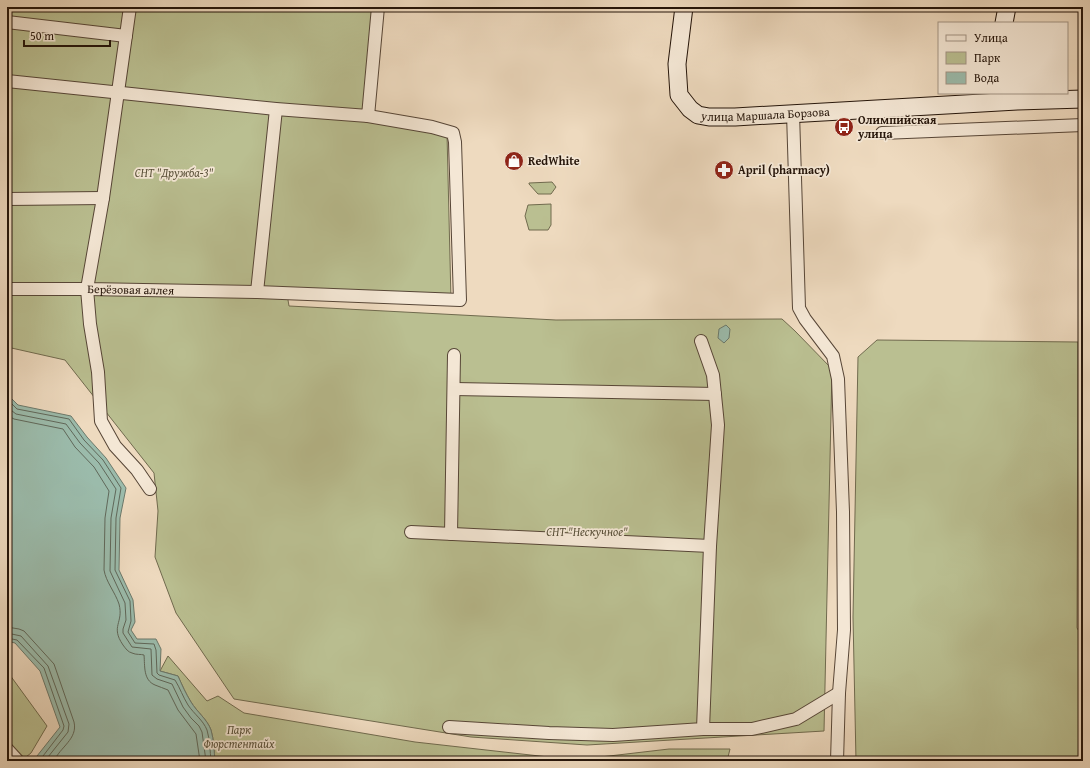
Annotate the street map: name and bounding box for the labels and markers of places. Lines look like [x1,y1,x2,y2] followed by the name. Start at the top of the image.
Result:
[857,111,937,142] place label: Олимпийская улица
[833,116,855,138] bus stop icon: Олимпийская улица
[503,150,525,172] shop icon: RedWhite
[528,152,580,169] place label: RedWhite
[713,159,735,181] pharmacy icon: April (pharmacy)
[738,161,830,178] place label: April (pharmacy)

